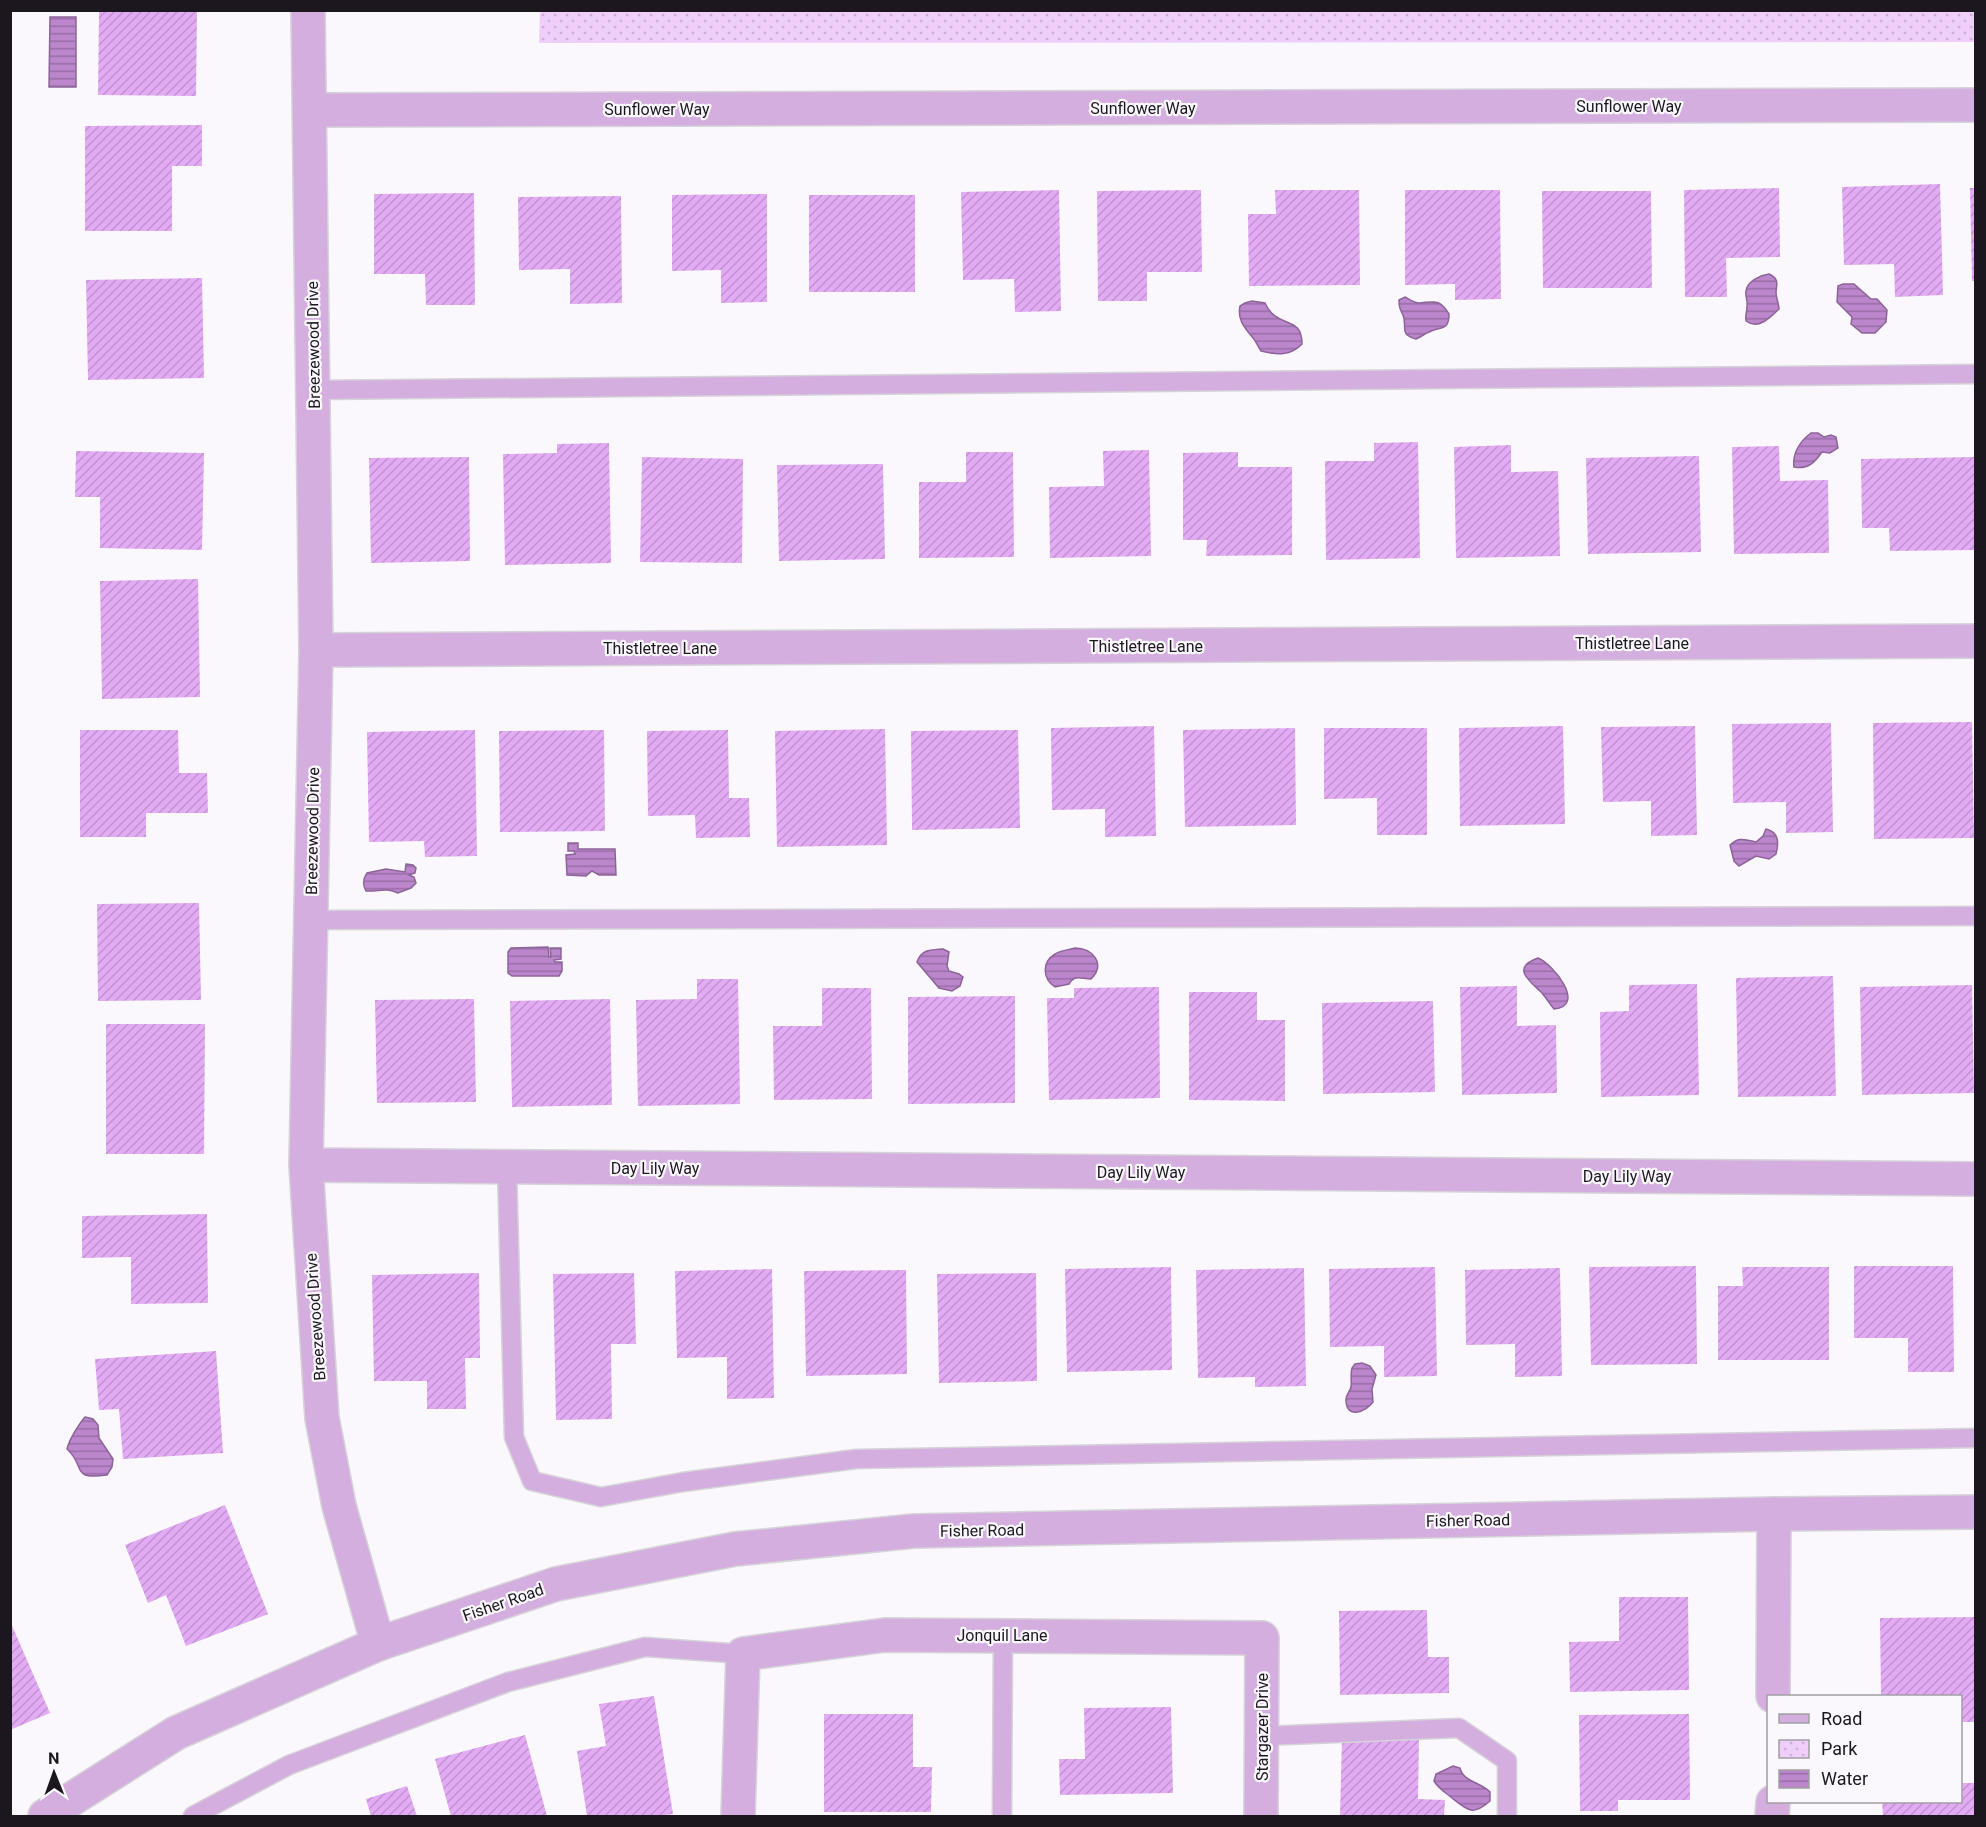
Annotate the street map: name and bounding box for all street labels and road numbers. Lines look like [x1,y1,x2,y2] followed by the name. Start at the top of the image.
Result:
[1576,97,1682,116] street label: Sunflower Way
[1090,99,1196,118] street label: Sunflower Way
[604,100,710,119] street label: Sunflower Way
[303,281,324,409] street label: Breezewood Drive
[1575,634,1689,653] street label: Thistletree Lane
[1089,637,1203,656] street label: Thistletree Lane
[603,639,717,658] street label: Thistletree Lane
[302,767,323,895] street label: Breezewood Drive
[611,1159,700,1178] street label: Day Lily Way
[1097,1163,1186,1182] street label: Day Lily Way
[1583,1167,1672,1186] street label: Day Lily Way
[302,1253,329,1381] street label: Breezewood Drive
[1426,1510,1510,1531] street label: Fisher Road
[940,1520,1024,1541] street label: Fisher Road
[460,1580,546,1625] street label: Fisher Road
[956,1626,1048,1645] street label: Jonquil Lane
[1253,1673,1272,1781] street label: Stargazer Drive

